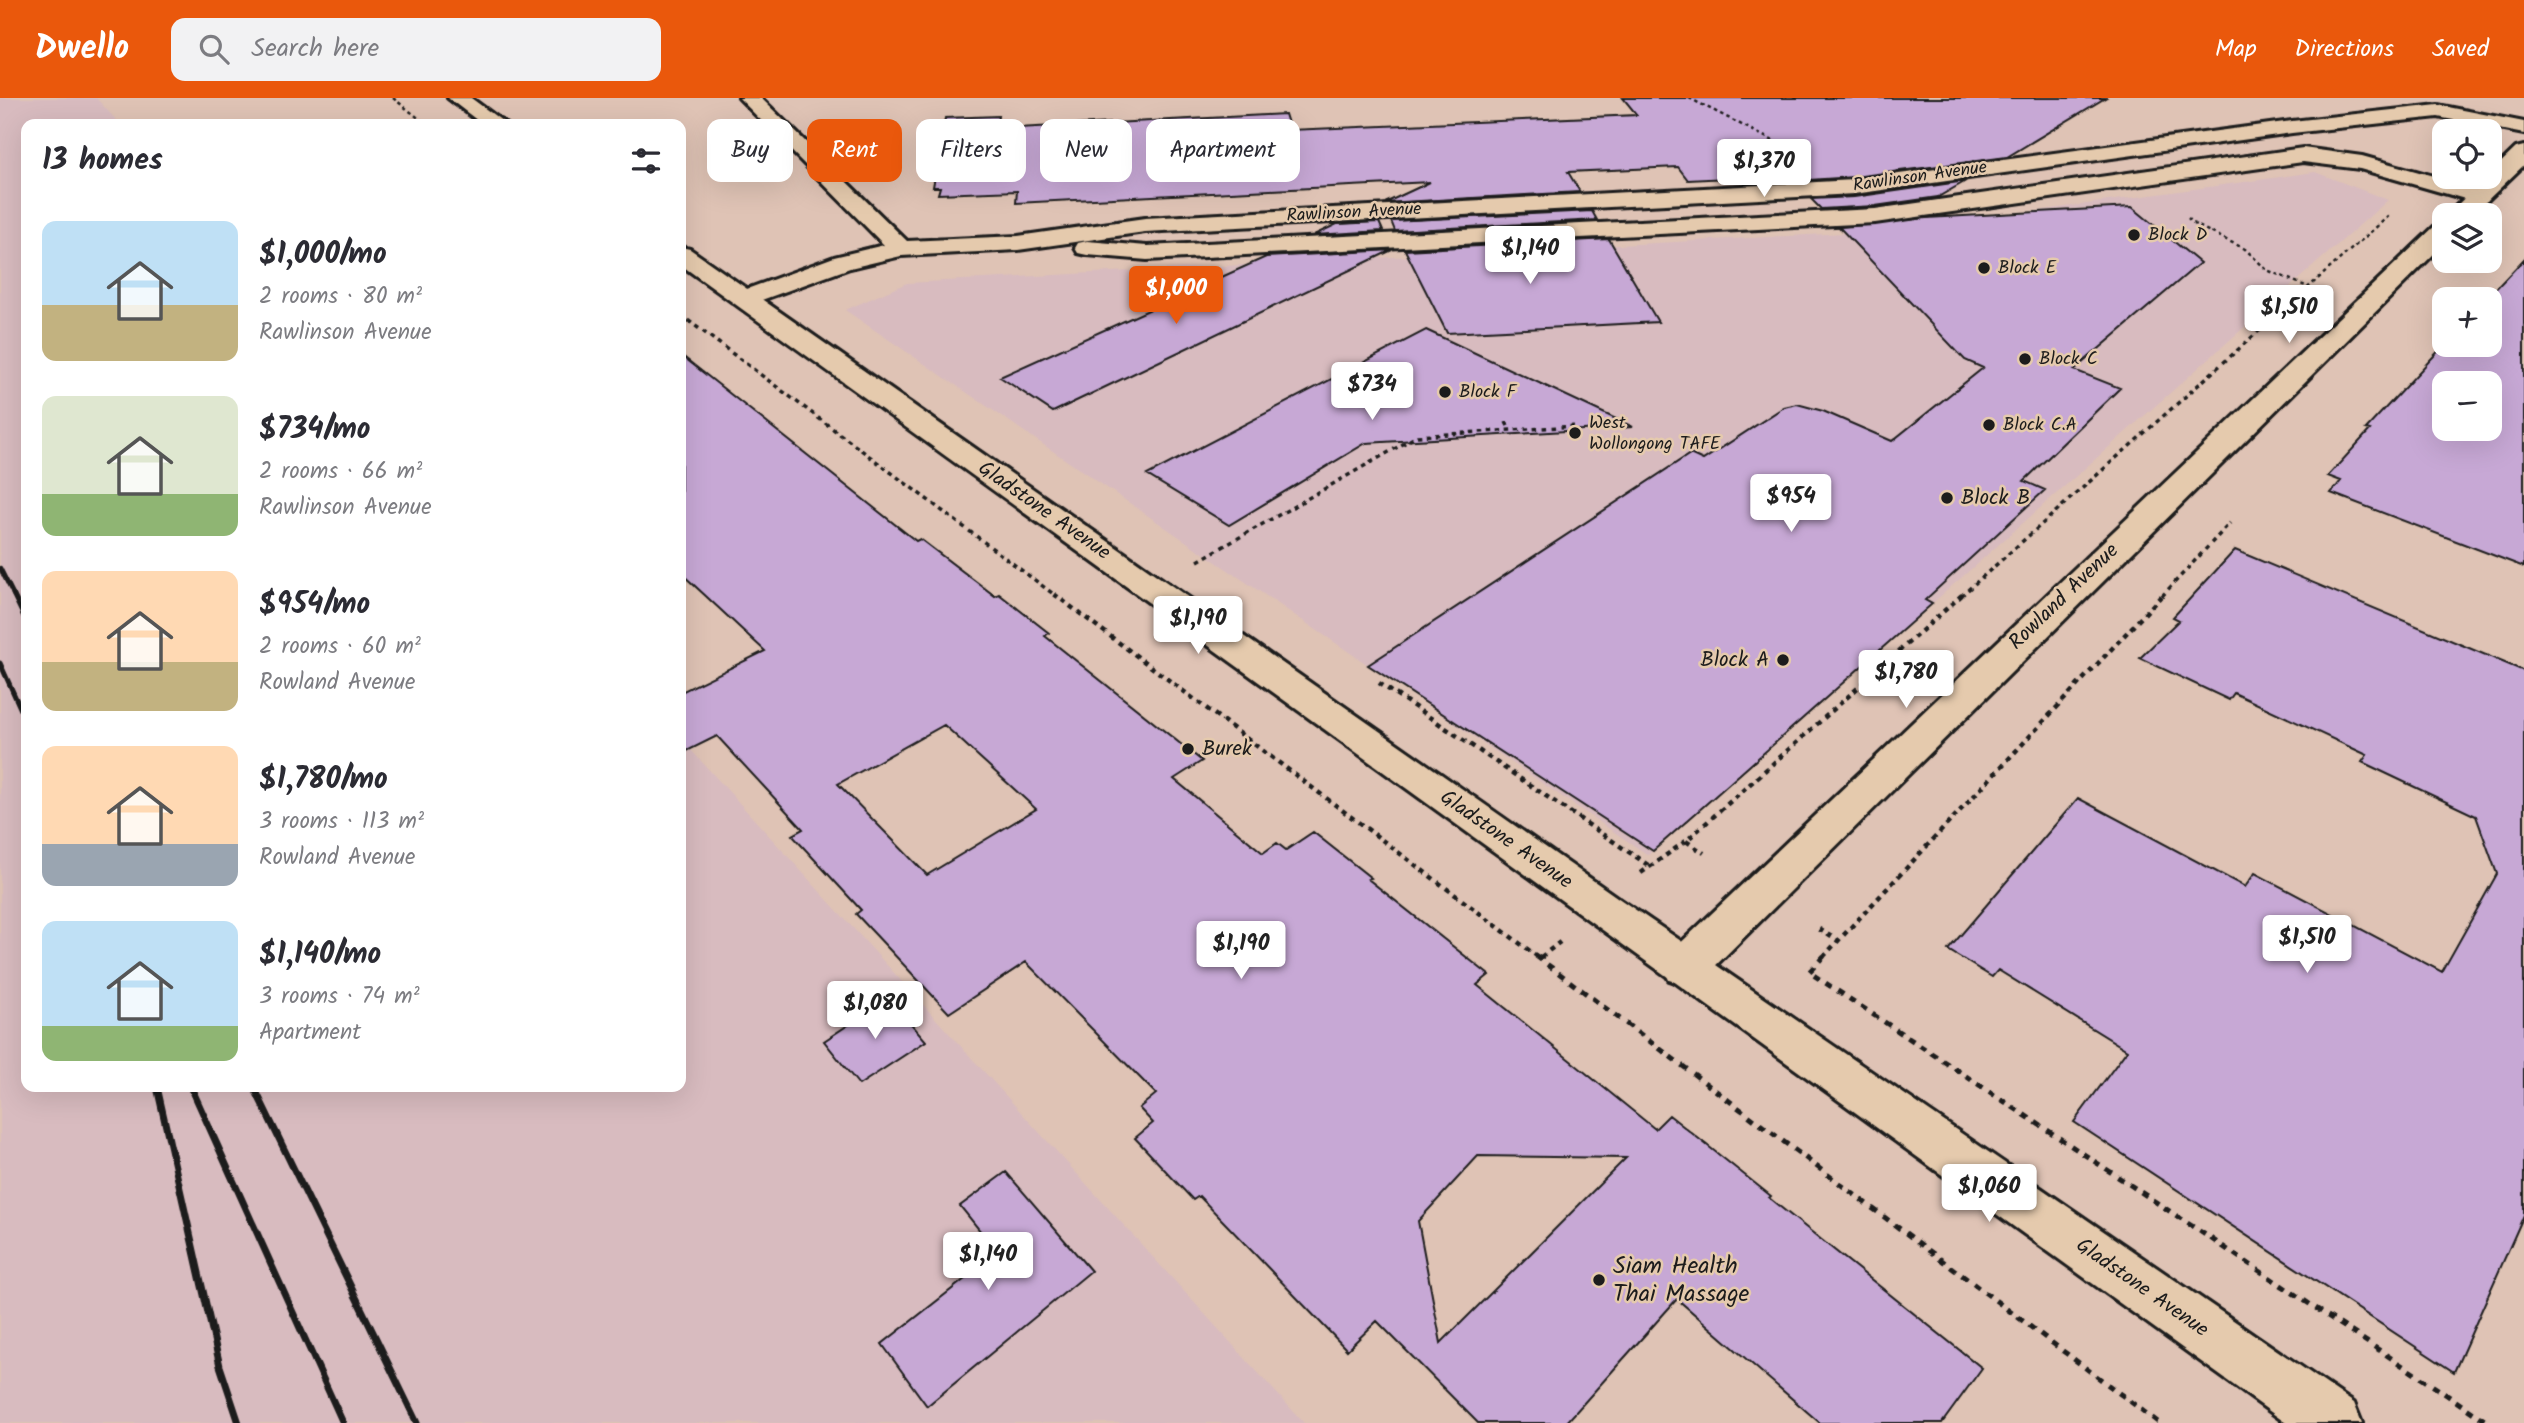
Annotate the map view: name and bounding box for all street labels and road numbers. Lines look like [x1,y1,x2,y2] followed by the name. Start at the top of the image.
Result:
[1851,153,1989,201] street label: Rawlinson Avenue
[1286,195,1422,231] street label: Rawlinson Avenue
[971,453,1118,570] street label: Gladstone Avenue
[2001,535,2127,658] street label: Rowland Avenue
[1433,782,1580,899] street label: Gladstone Avenue
[2069,1230,2216,1347] street label: Gladstone Avenue

